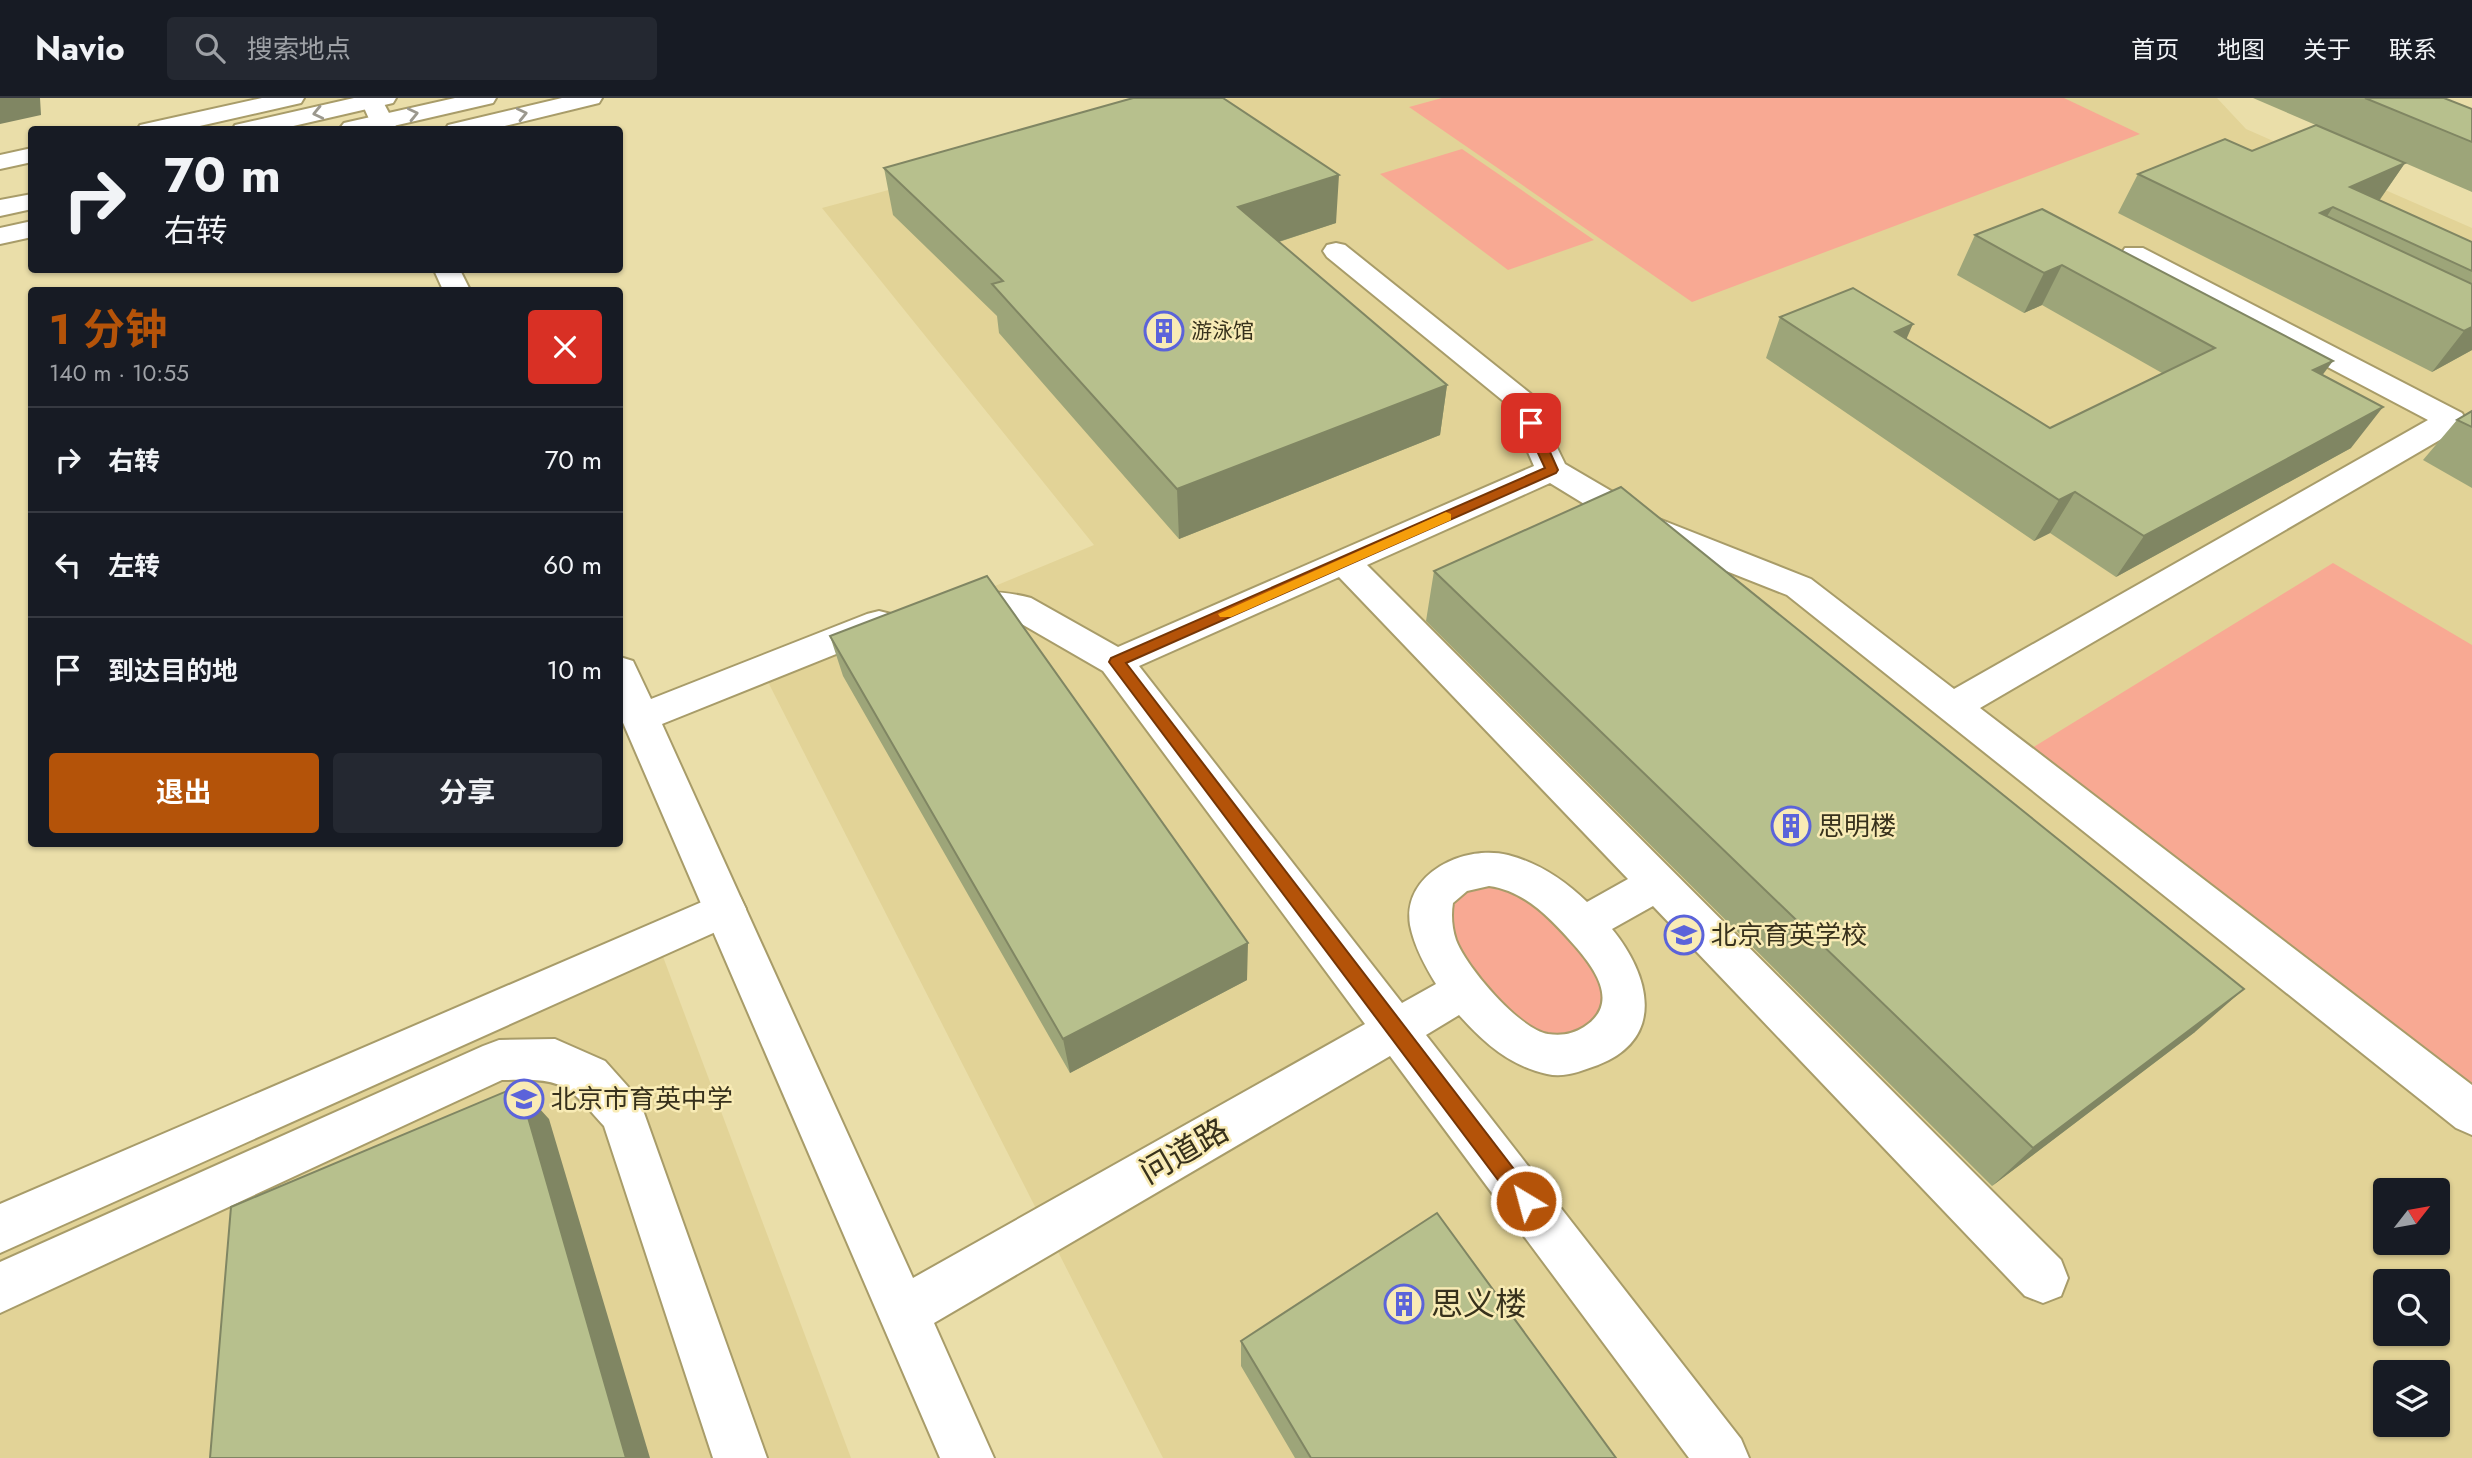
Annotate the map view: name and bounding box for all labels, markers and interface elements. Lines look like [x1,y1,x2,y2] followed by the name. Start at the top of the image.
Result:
[167,17,657,80] search box
[35,25,125,72] text: Navio
[191,29,229,67] icon: search
[247,30,351,68] text: 搜索地点
[2131,32,2179,67] text: 首页
[2217,32,2265,67] text: 地图
[2303,32,2351,67] text: 关于
[2389,32,2437,67] text: 联系
[312,104,324,119] one-way arrow
[407,108,419,123] one-way arrow
[516,108,528,122] one-way arrow
[164,140,281,210] text: 70 m
[49,154,140,245] icon: right
[164,208,228,254] text: 右转
[49,299,167,360] text: 1 分钟
[528,310,602,384] button: close
[1143,310,1185,352] building icon: 游泳馆
[1191,316,1254,346] place label: 游泳馆
[49,356,189,390] text: 140 m · 10:55
[1501,393,1561,453] pin
[1512,404,1550,442] icon: arrive
[49,441,87,479] icon: right
[545,441,602,479] text: 70 m
[108,442,160,480] text: 右转
[49,546,87,584] icon: left
[543,546,602,584] text: 60 m
[108,547,160,585] text: 左转
[49,651,87,689] icon: arrive
[547,651,602,689] text: 10 m
[108,652,238,690] text: 到达目的地
[49,753,319,833] button: 退出
[333,753,602,833] button: 分享
[1770,805,1812,847] building icon: 思明楼
[1818,807,1896,845] place label: 思明楼
[1663,914,1705,956] school or university icon: 北京育英学校
[1711,916,1867,954] place label: 北京育英学校
[503,1078,545,1120] school or university icon: 北京市育英中学
[551,1080,733,1118] place label: 北京市育英中学
[1131,1107,1237,1195] street label: 问道路
[1489,1164,1563,1238] position arrow
[2373,1178,2450,1255] north arrow
[2373,1178,2450,1437] map controls
[2373,1269,2450,1346] button: search
[1431,1281,1527,1327] place label: 思义楼
[1383,1283,1425,1325] building icon: 思义楼
[2373,1360,2450,1437] button: layers

